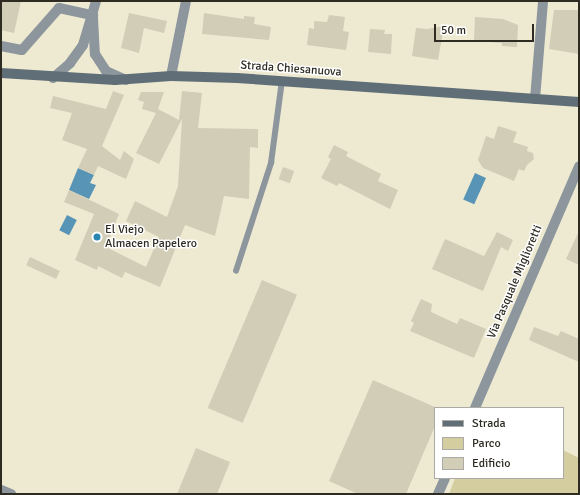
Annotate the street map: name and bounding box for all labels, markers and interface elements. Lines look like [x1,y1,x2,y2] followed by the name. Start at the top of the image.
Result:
[436,16,536,42] scale bar
[441,23,466,38] text: 50 m
[240,58,342,80] street label: Strada Chiesanuova
[105,223,197,251] place label: El Viejo Almacen Papelero
[485,223,545,341] street label: Via Pasquale Miglioretti
[92,232,102,242] marker: El Viejo Almacen Papelero
[434,407,564,479] legend
[472,416,506,431] text: Strada
[472,436,501,451] text: Parco
[472,456,510,471] text: Edificio

